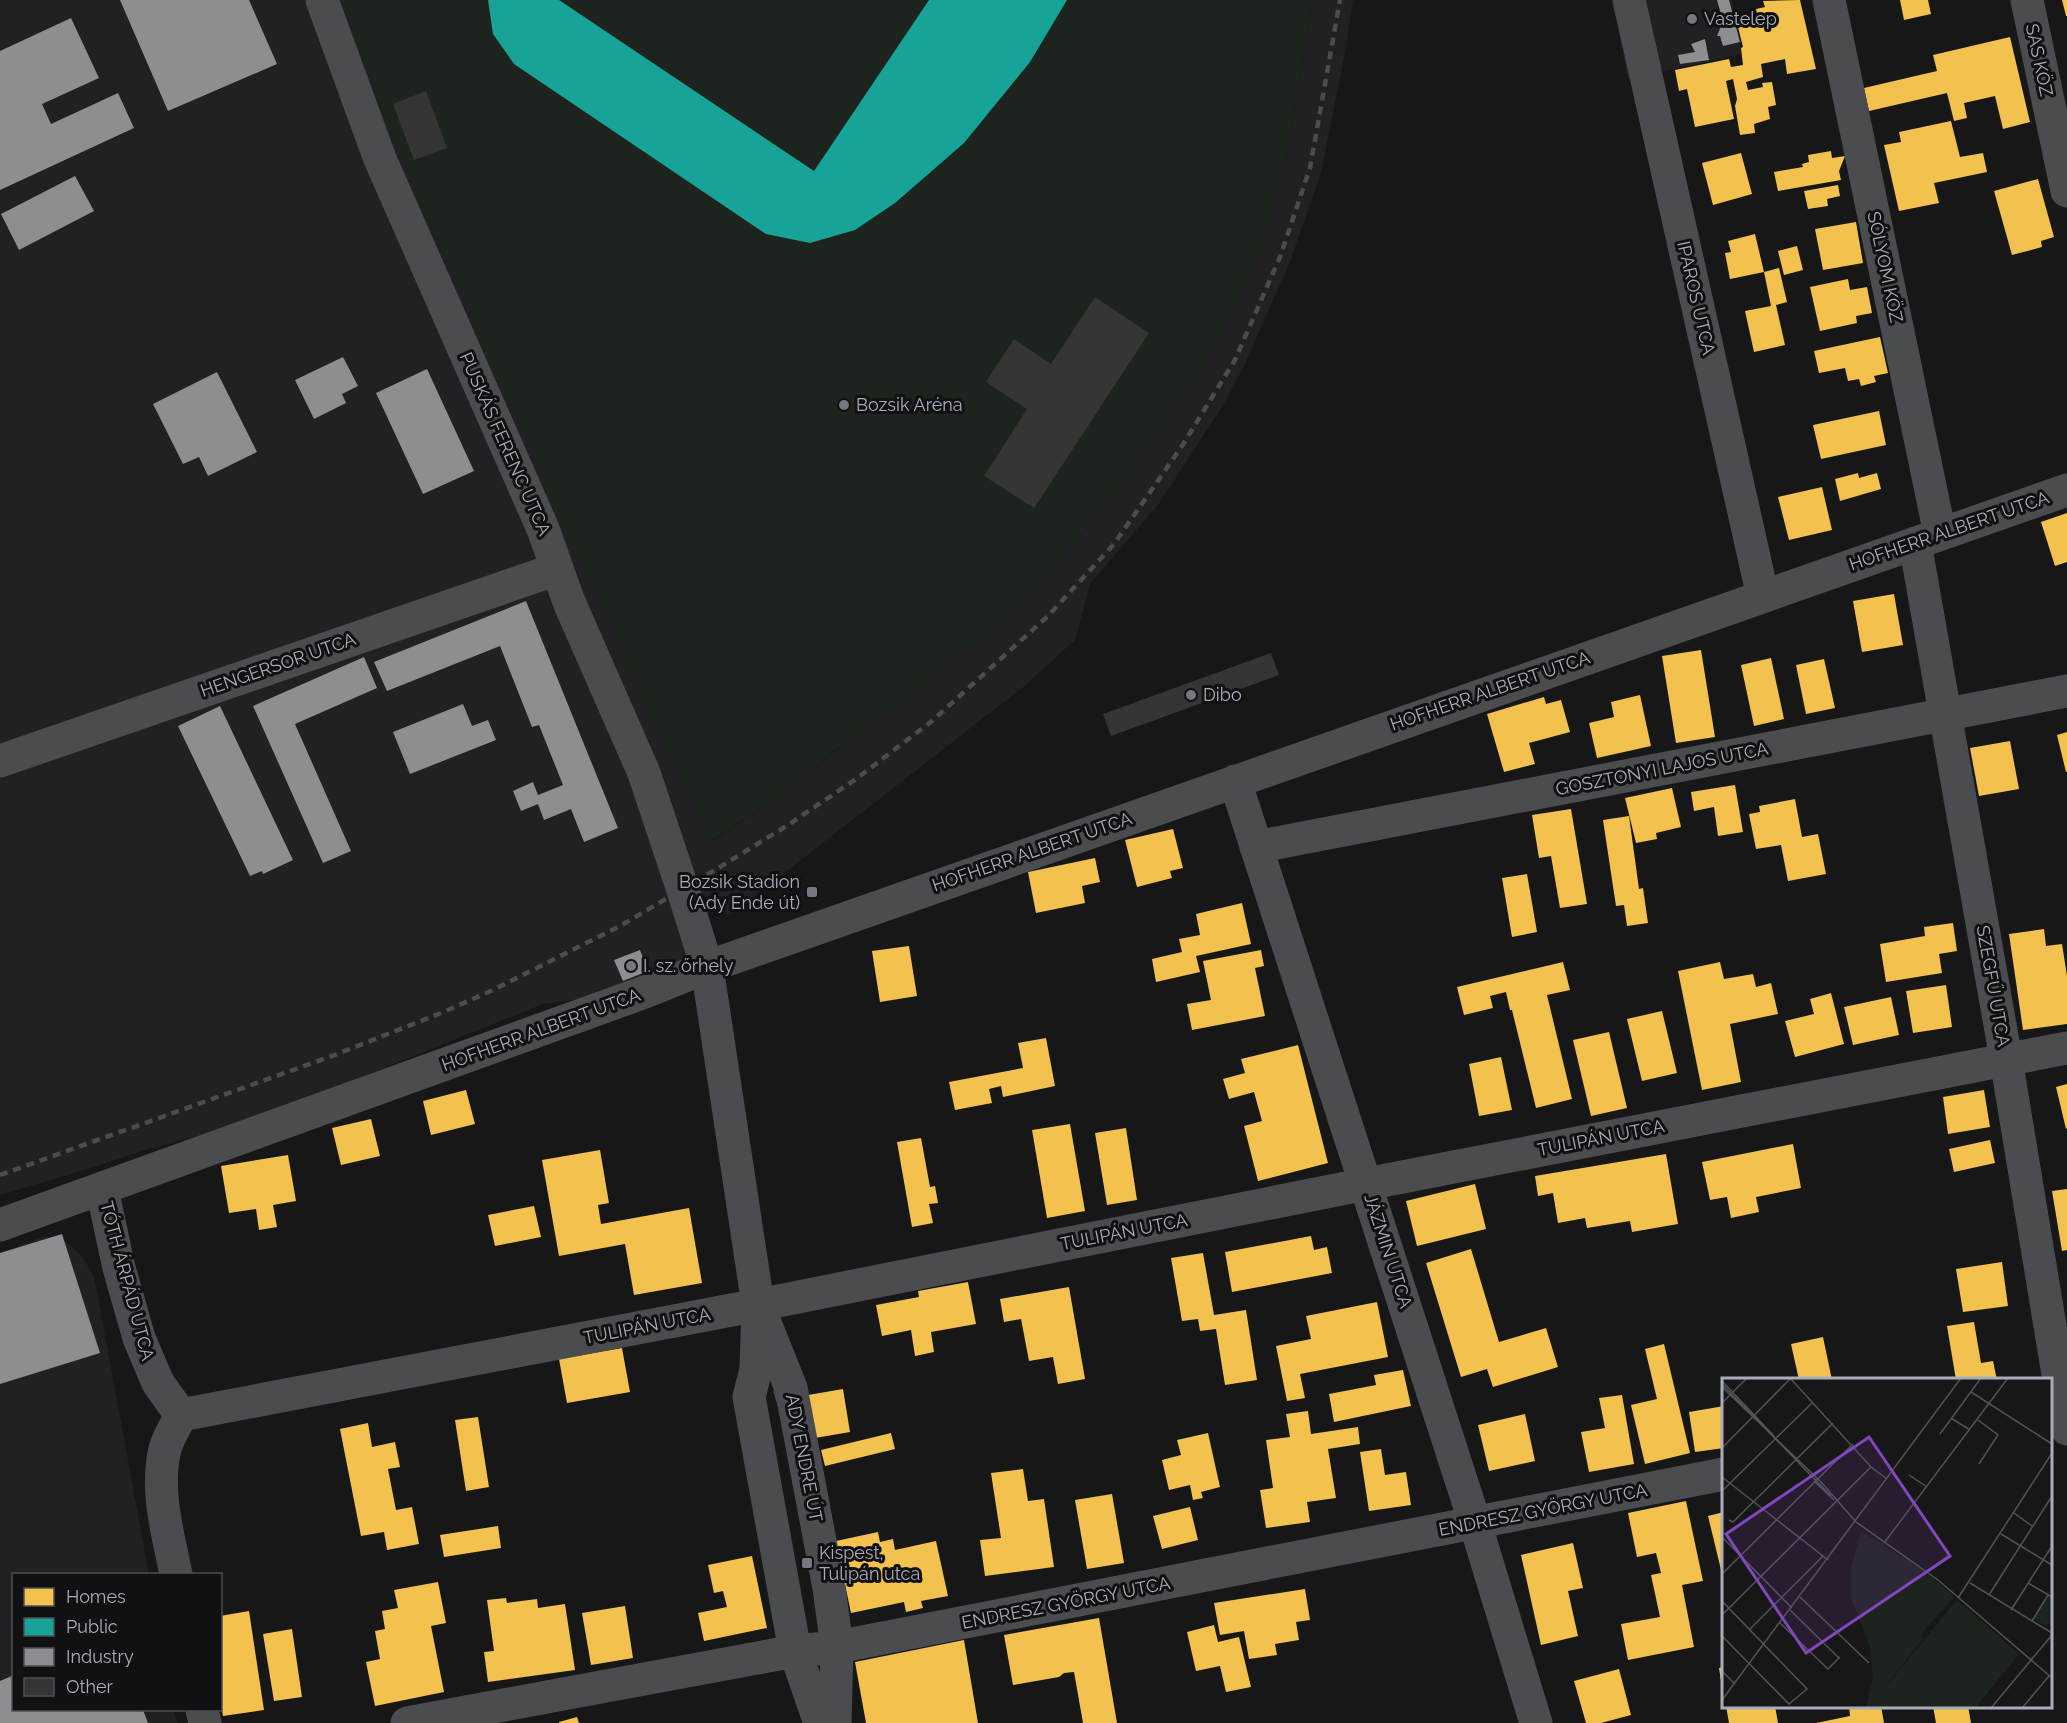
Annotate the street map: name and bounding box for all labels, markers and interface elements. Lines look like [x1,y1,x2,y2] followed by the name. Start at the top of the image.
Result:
[1704,8,1777,29] place label: Vastelep
[1685,12,1699,26] marker: Vastelep
[2022,22,2057,98] street label: SAS KÖZ
[1863,209,1908,324] street label: SÓLYOM KÖZ
[1673,239,1720,357] street label: IPAROS UTCA
[456,349,556,539] street label: PUSKÁS FERENC UTCA
[856,394,963,415] place label: Bozsik Aréna
[837,398,851,412] marker: Bozsik Aréna
[1846,486,2052,575] street label: HOFHERR ALBERT UTCA
[197,628,358,701] street label: HENGERSOR UTCA
[1387,646,1593,735] street label: HOFHERR ALBERT UTCA
[1203,684,1242,705] place label: Dibo
[1184,688,1198,702] marker: Dibo
[1554,738,1770,799] street label: GOSZTONYI LAJOS UTCA
[929,807,1135,896] street label: HOFHERR ALBERT UTCA
[679,871,800,913] place label: Bozsik Stadion (Ady Ende út)
[805,885,819,899] marker: Bozsik Stadion (Ady Ende út)
[1972,923,2016,1048] street label: SZEGFŰ UTCA
[643,955,734,976] place label: I. sz. őrhely
[624,959,638,973] marker: I. sz. őrhely
[439,984,643,1075] street label: HOFHERR ALBERT UTCA
[1535,1114,1666,1160] street label: TULIPÁN UTCA
[1360,1191,1418,1311] street label: JÁZMIN UTCA
[96,1199,160,1363] street label: TÓTH ÁRPÁD UTCA
[1058,1208,1189,1254] street label: TULIPÁN UTCA
[581,1302,712,1348] street label: TULIPÁN UTCA
[1722,1378,2052,1708] inset map
[782,1392,828,1523] street label: ADY ENDRE ÚT
[1437,1479,1649,1540] street label: ENDRESZ GYÖRGY UTCA
[819,1542,920,1584] place label: Kispest, Tulipán utca
[800,1556,814,1570] marker: Kispest, Tulipán utca
[960,1572,1172,1633] street label: ENDRESZ GYÖRGY UTCA
[12,1573,222,1711] legend
[66,1586,126,1607] text: Homes
[66,1616,118,1637] text: Public
[66,1646,134,1667] text: Industry
[66,1676,114,1697] text: Other

